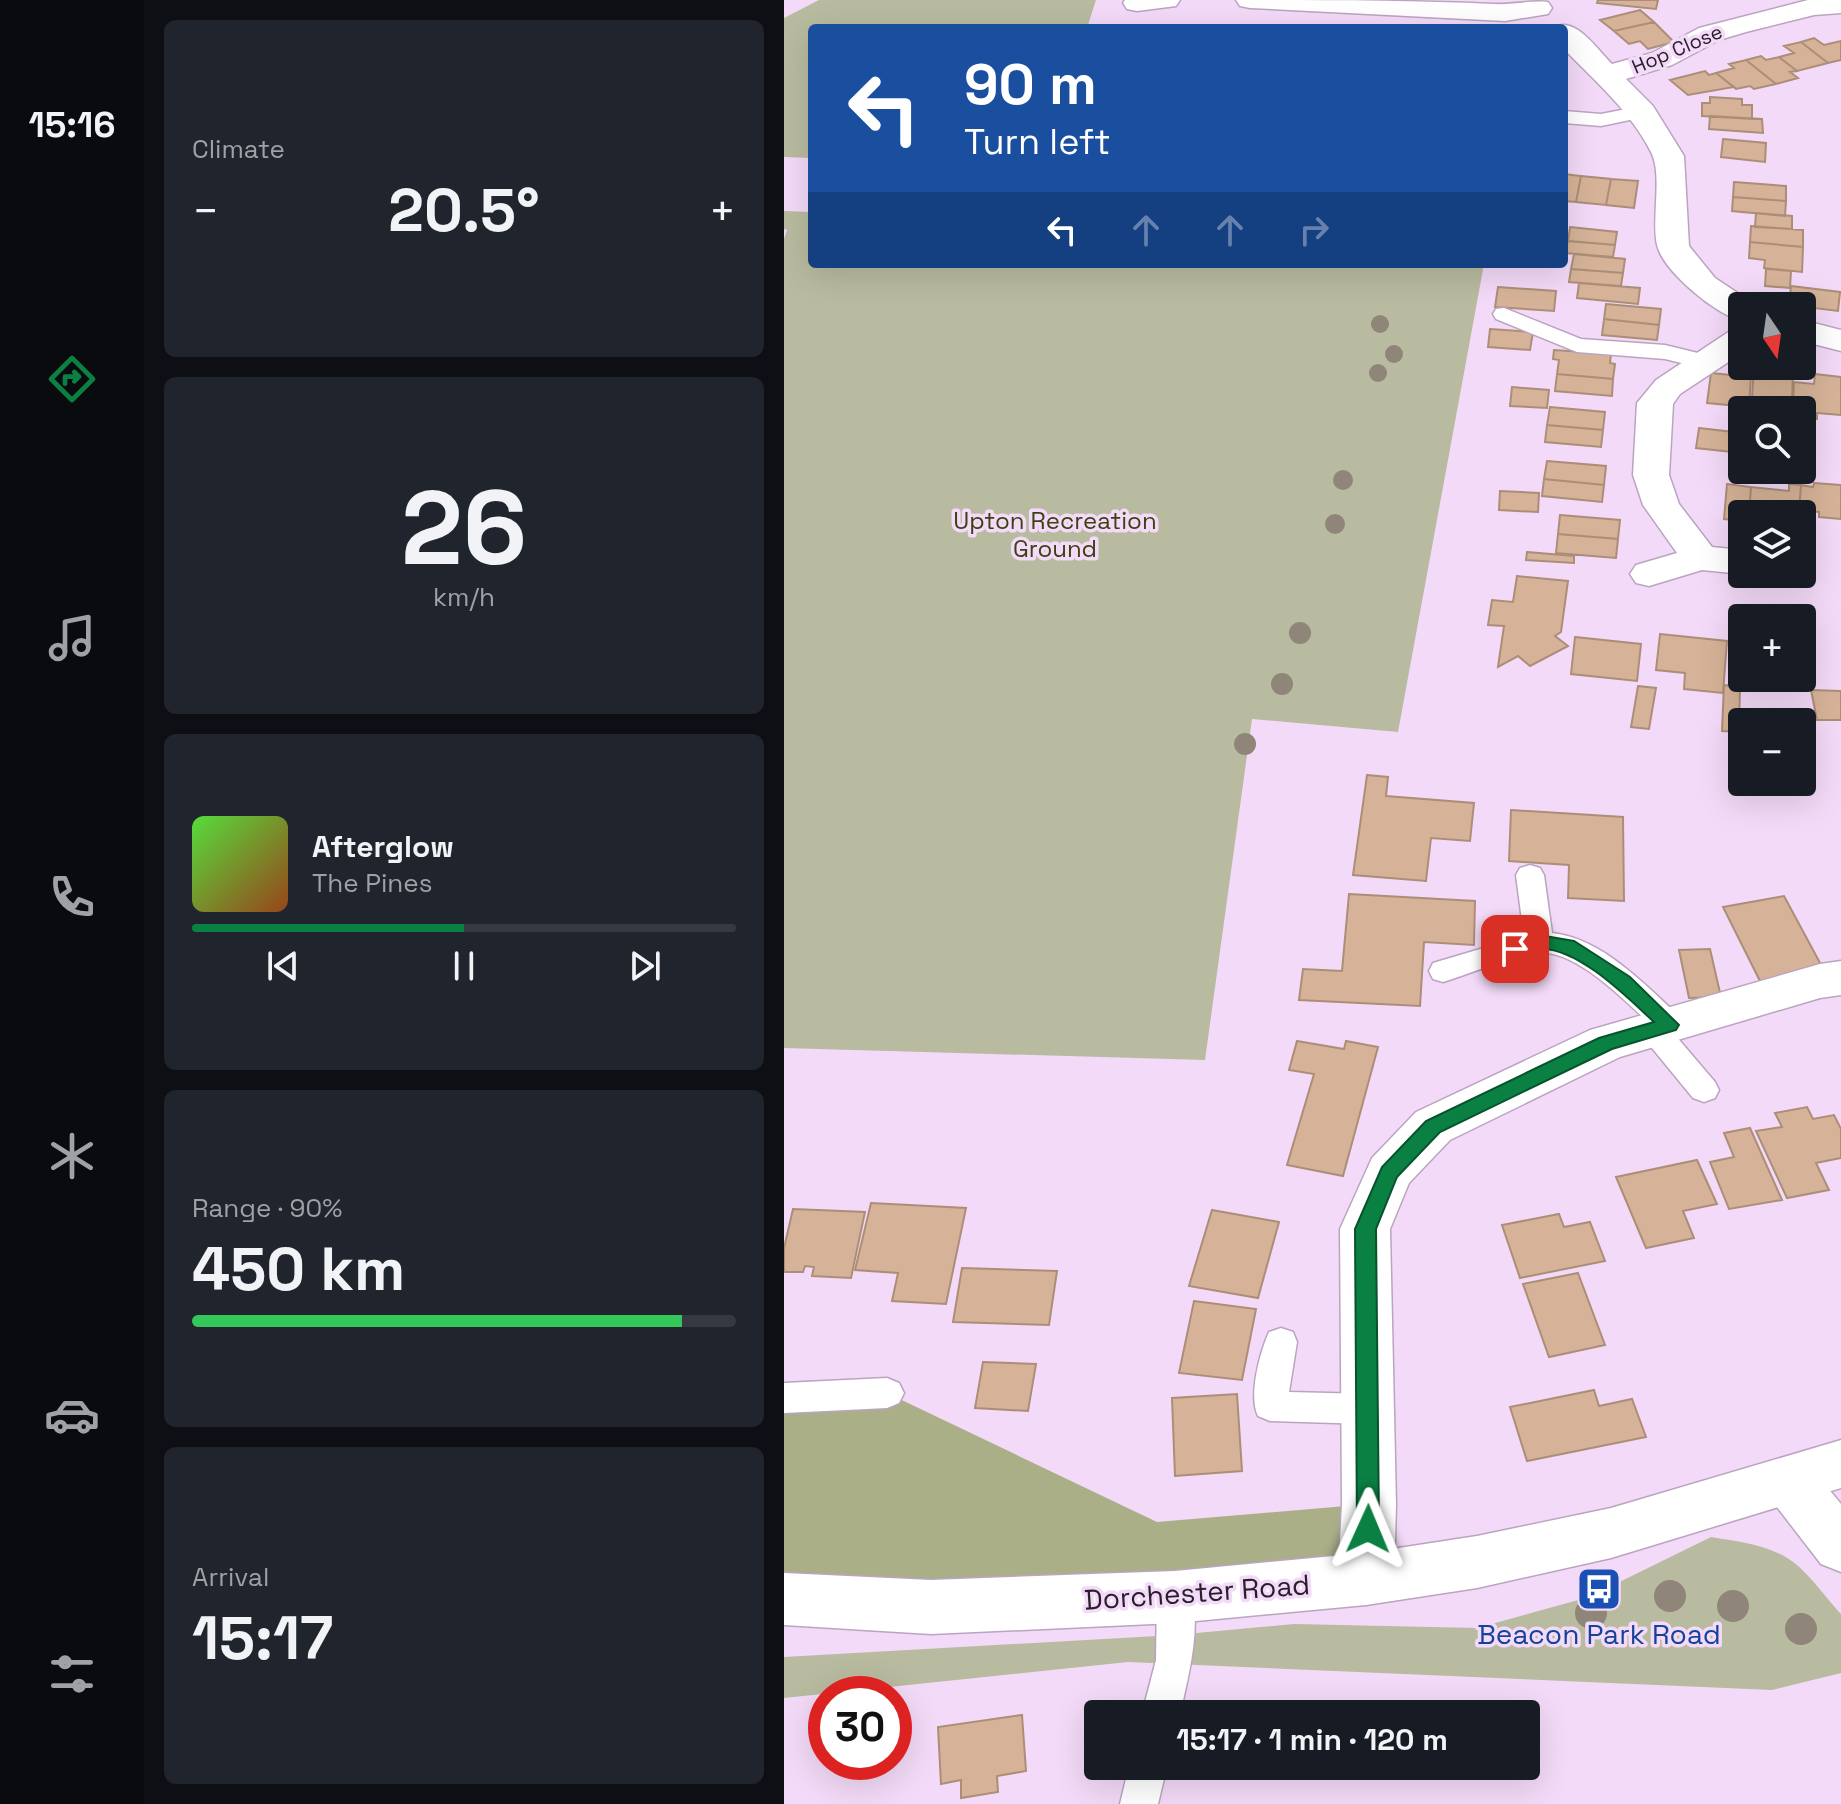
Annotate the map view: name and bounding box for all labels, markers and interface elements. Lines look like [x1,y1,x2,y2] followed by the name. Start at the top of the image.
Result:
[1628,18,1726,80] street label: Hop Close
[964,49,1097,120] text: 90 m
[832,56,936,160] icon: left
[28,102,116,148] text: 15:16
[964,119,1111,165] text: Turn left
[192,132,285,166] text: Climate
[388,172,540,249] text: 20.5°
[192,183,219,239] text: −
[709,183,736,239] text: +
[1040,208,1084,252] icon: left
[1124,208,1168,252] icon: ahead
[1208,208,1252,252] icon: ahead
[1292,208,1336,252] icon: right
[1728,292,1816,380] north arrow
[1728,292,1816,796] map controls
[44,351,100,407] icon: directions
[1728,396,1816,484] button: search
[401,462,527,594] text: 26
[1728,500,1816,588] button: layers
[953,505,1157,564] park label: Upton Recreation Ground
[433,580,495,614] text: km/h
[1728,604,1816,692] button: +
[44,610,100,666] icon: music
[1728,708,1816,796] button: −
[312,827,454,866] text: Afterglow
[312,866,432,900] text: The Pines
[44,869,100,925] icon: phone
[1481,915,1549,983] pin
[1493,927,1537,971] icon: arrive
[261,944,305,988] icon: previous
[442,944,486,988] icon: pause
[623,944,667,988] icon: next
[44,1128,100,1184] icon: climate
[192,1191,342,1225] text: Range · 90%
[192,1231,405,1308] text: 450 km
[44,1387,100,1443] icon: car
[1326,1487,1410,1571] position arrow
[192,1560,269,1594] text: Arrival
[1575,1565,1623,1613] bus stop icon: Beacon Park Road
[1083,1566,1311,1618] street label: Dorchester Road
[192,1600,333,1677] text: 15:17
[1477,1616,1721,1652] place label: Beacon Park Road
[44,1646,100,1702] icon: filters
[808,1676,912,1780] speed limit sign: 30
[1176,1720,1448,1759] text: 15:17 · 1 min · 120 m

